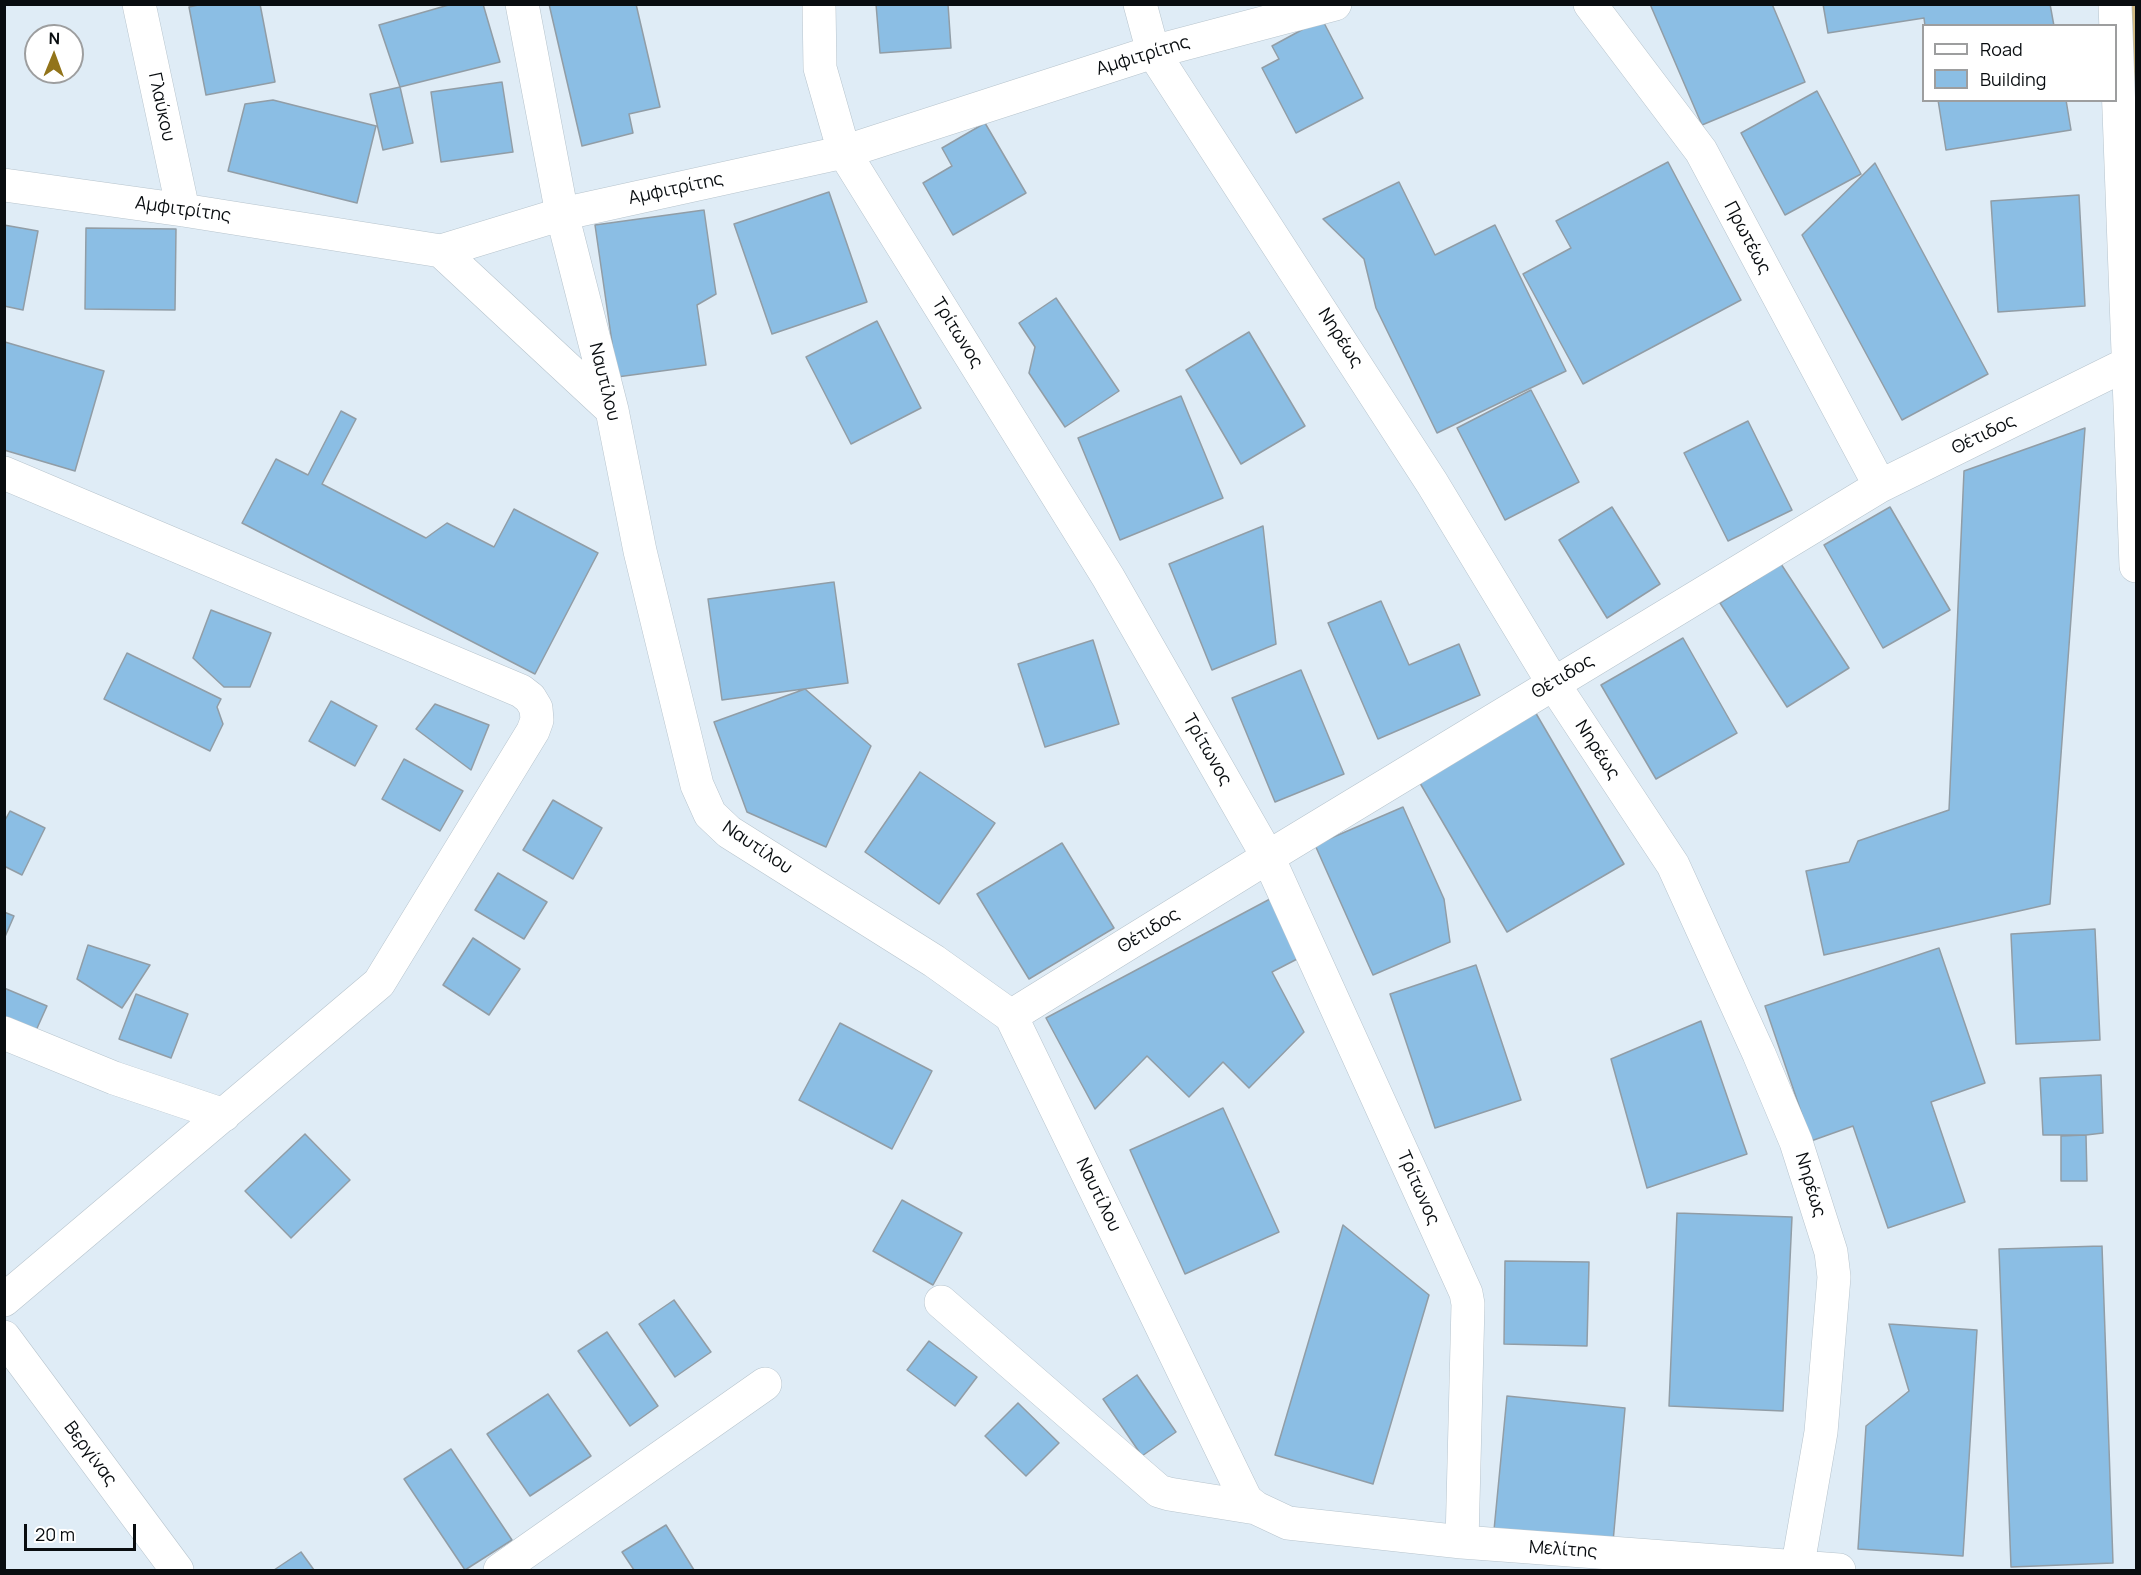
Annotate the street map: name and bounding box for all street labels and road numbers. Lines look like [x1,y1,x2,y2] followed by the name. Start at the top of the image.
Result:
[1094,32,1192,80] street label: Αμφιτρίτης
[143,71,179,143] street label: Γλαύκου
[627,168,725,210] street label: Αμφιτρίτης
[134,193,232,227] street label: Αμφιτρίτης
[1719,198,1775,278] street label: Πρωτέως
[927,294,987,372] street label: Τρίτωνος
[1313,304,1367,372] street label: Νηρέως
[584,341,624,423] street label: Ναυτίλου
[1948,410,2020,460] street label: Θέτιδος
[1528,650,1598,704] street label: Θέτιδος
[1178,710,1236,790] street label: Τρίτωνος
[1570,716,1624,784] street label: Νηρέως
[718,817,796,879] street label: Ναυτίλου
[1114,904,1184,958] street label: Θέτιδος
[1392,1148,1444,1228] street label: Τρίτωνος
[1790,1150,1830,1220] street label: Νηρέως
[1071,1155,1125,1235] street label: Ναυτίλου
[59,1418,121,1490] street label: Βεργίνας
[1528,1537,1598,1563] street label: Μελίτης

